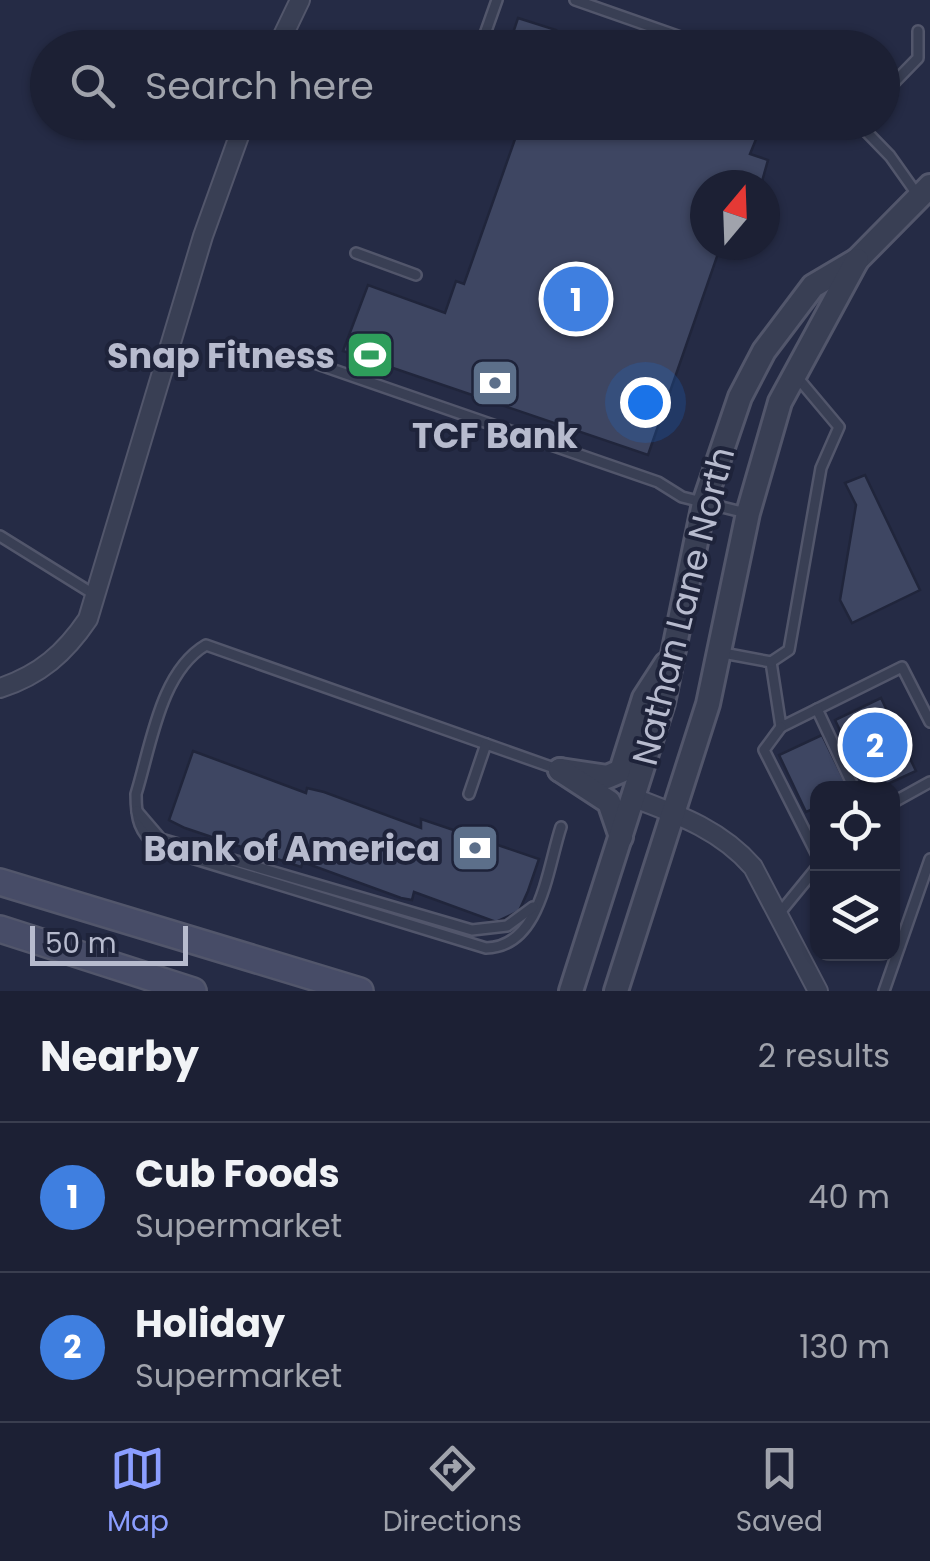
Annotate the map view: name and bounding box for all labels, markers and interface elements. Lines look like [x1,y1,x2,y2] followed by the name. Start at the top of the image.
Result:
[30,30,900,140] search box
[65,58,120,113] icon: search
[145,59,374,112] text: Search here
[690,170,780,260] north arrow
[544,262,608,336] pin: 1
[344,329,396,381] sports icon: Snap Fitness
[107,331,335,380] place label: Snap Fitness
[469,357,521,409] bank icon: TCF Bank
[620,377,671,428] your location
[412,411,578,460] place label: TCF Bank
[620,442,746,770] street label: Nathan Lane North
[842,708,908,782] pin: 2
[810,781,900,961] map controls
[810,781,900,871] button: locate
[449,822,501,874] bank icon: Bank of America
[144,824,440,873] place label: Bank of America
[810,871,900,961] button: layers
[30,921,188,966] scale bar
[45,924,116,963] text: 50 m
[40,1027,199,1086] text: Nearby
[758,1033,890,1078] text: 2 results
[135,1147,340,1200] text: Cub Foods
[66,1174,79,1219] text: 1
[808,1174,890,1219] text: 40 m
[135,1203,342,1248] text: Supermarket
[135,1297,285,1350] text: Holiday
[63,1324,82,1369] text: 2
[799,1324,890,1369] text: 130 m
[135,1353,342,1398] text: Supermarket
[107,1441,169,1543] tab: Map
[383,1441,522,1543] tab: Directions
[736,1441,823,1543] tab: Saved

